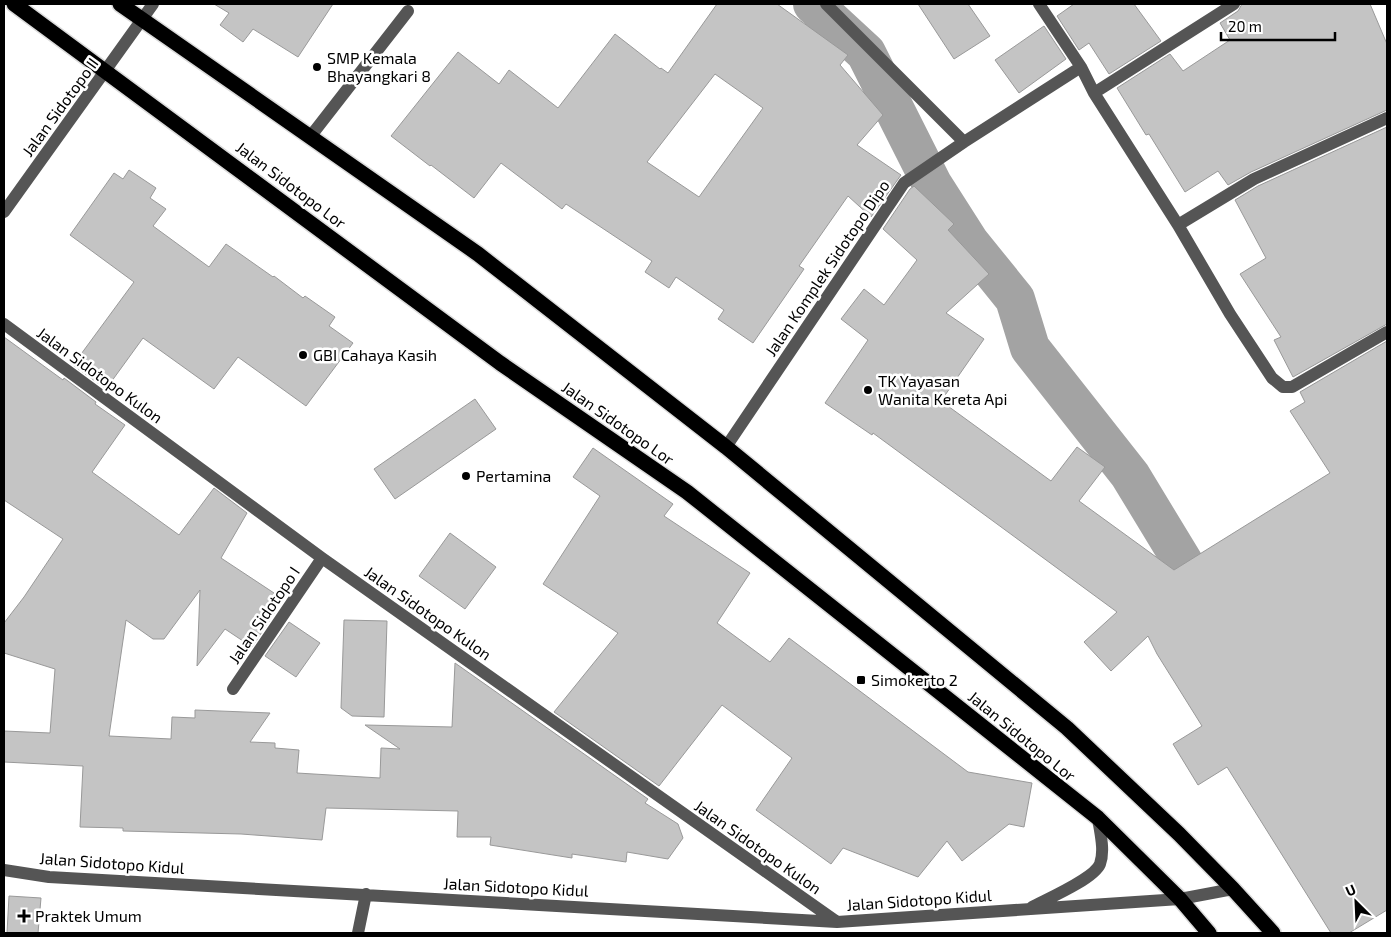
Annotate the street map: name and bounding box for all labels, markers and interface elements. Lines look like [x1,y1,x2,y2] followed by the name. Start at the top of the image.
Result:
[1221,10,1335,42] scale bar
[1228,17,1262,35] text: 20 m
[327,48,431,85] place label: SMP Kemala Bhayangkari 8
[17,54,102,160] street label: Jalan Sidotopo II
[311,61,323,73] marker: SMP Kemala Bhayangkari 8
[233,137,350,232] street label: Jalan Sidotopo Lor
[760,176,893,359] street label: Jalan Komplek Sidotopo Dipo
[34,323,167,427] street label: Jalan Sidotopo Kulon
[313,345,437,364] place label: GBI Cahaya Kasih
[297,349,309,361] marker: GBI Cahaya Kasih
[878,371,1007,408] place label: TK Yayasan Wanita Kereta Api
[559,377,679,469] street label: Jalan Sidotopo Lor
[862,384,874,396] marker: TK Yayasan Wanita Kereta Api
[476,466,551,485] place label: Pertamina
[460,470,472,482] marker: Pertamina
[361,562,495,664] street label: Jalan Sidotopo Kulon
[224,563,303,667] street label: Jalan Sidotopo I
[871,670,958,689] place label: Simokerto 2
[855,674,867,686] marker: Simokerto 2
[965,686,1080,785] street label: Jalan Sidotopo Lor
[691,796,825,898] street label: Jalan Sidotopo Kulon
[39,848,185,877] street label: Jalan Sidotopo Kidul
[443,873,589,900] street label: Jalan Sidotopo Kidul
[1331,877,1381,927] north arrow
[1343,880,1358,899] text: U
[846,885,992,914] street label: Jalan Sidotopo Kidul
[35,906,142,925] place label: Praktek Umum
[17,909,31,923] marker: Praktek Umum

